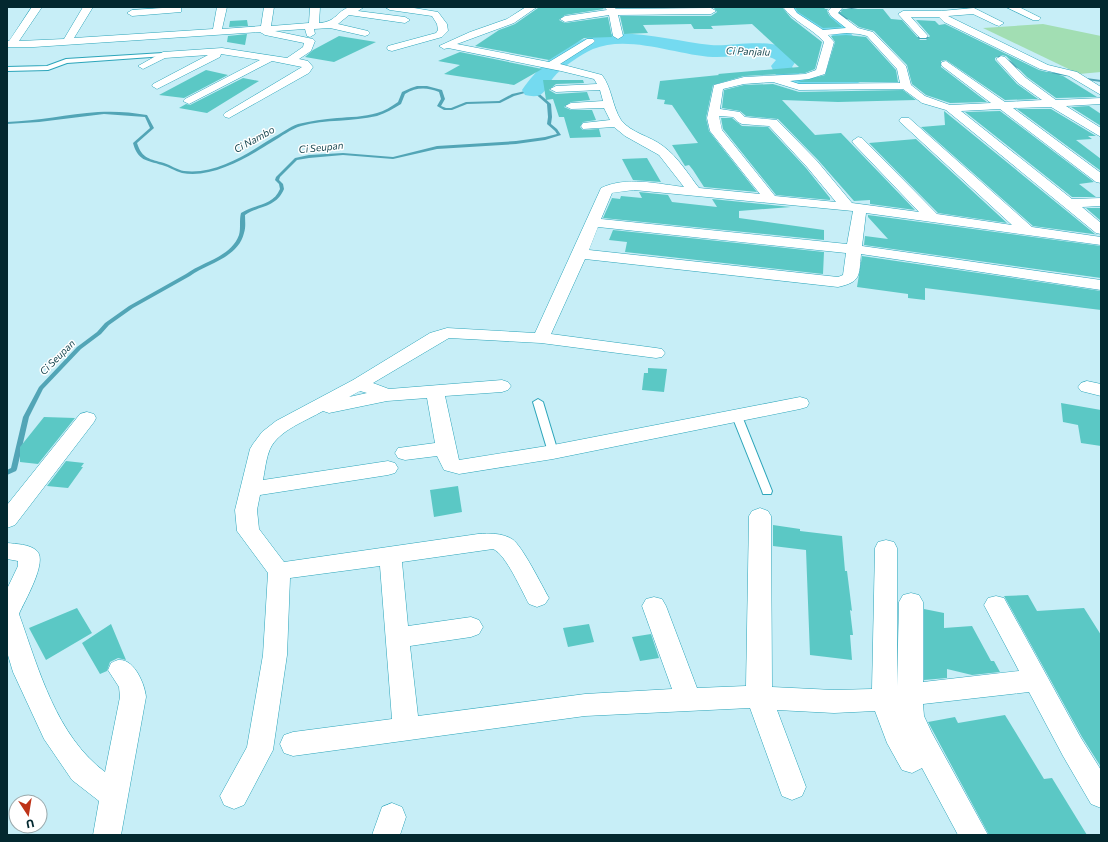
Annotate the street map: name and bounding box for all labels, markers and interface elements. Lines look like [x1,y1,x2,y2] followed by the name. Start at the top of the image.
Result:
[726,44,771,58] water label: Ci Panjalu
[232,123,276,155] water label: Ci Nambo
[298,139,344,155] water label: Ci Seupan
[37,337,77,377] water label: Ci Seupan
[8,794,48,834] north arrow
[25,817,35,831] text: U

